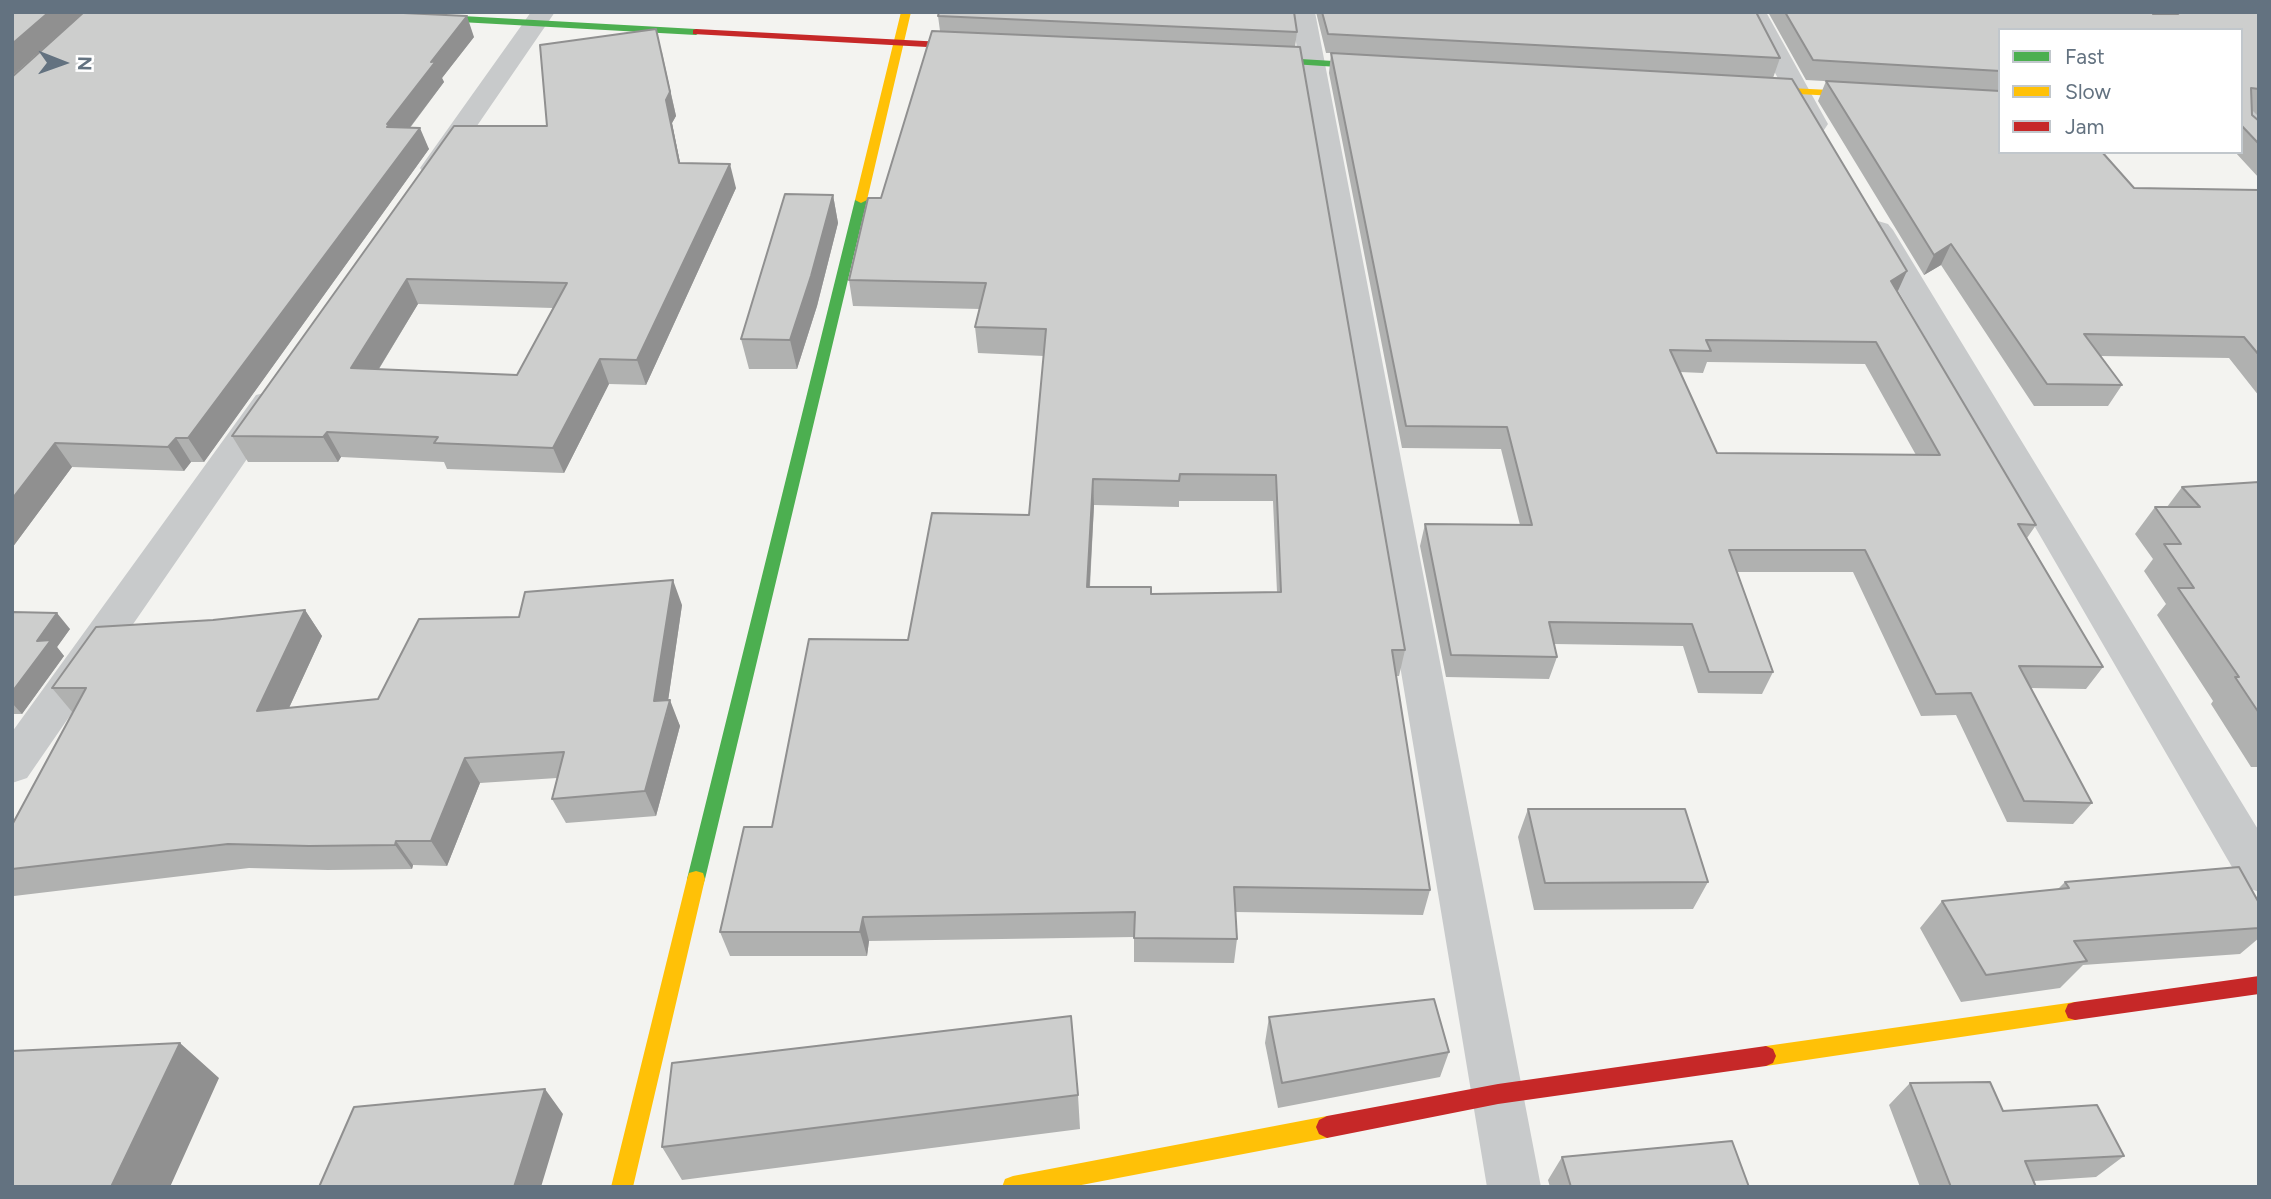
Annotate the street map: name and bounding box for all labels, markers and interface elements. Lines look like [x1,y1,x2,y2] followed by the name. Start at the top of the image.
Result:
[28,28,98,98] north arrow
[1998,28,2243,154] legend
[2065,44,2105,69] text: Fast
[73,56,96,71] text: N
[2065,79,2111,104] text: Slow
[2065,114,2104,139] text: Jam

